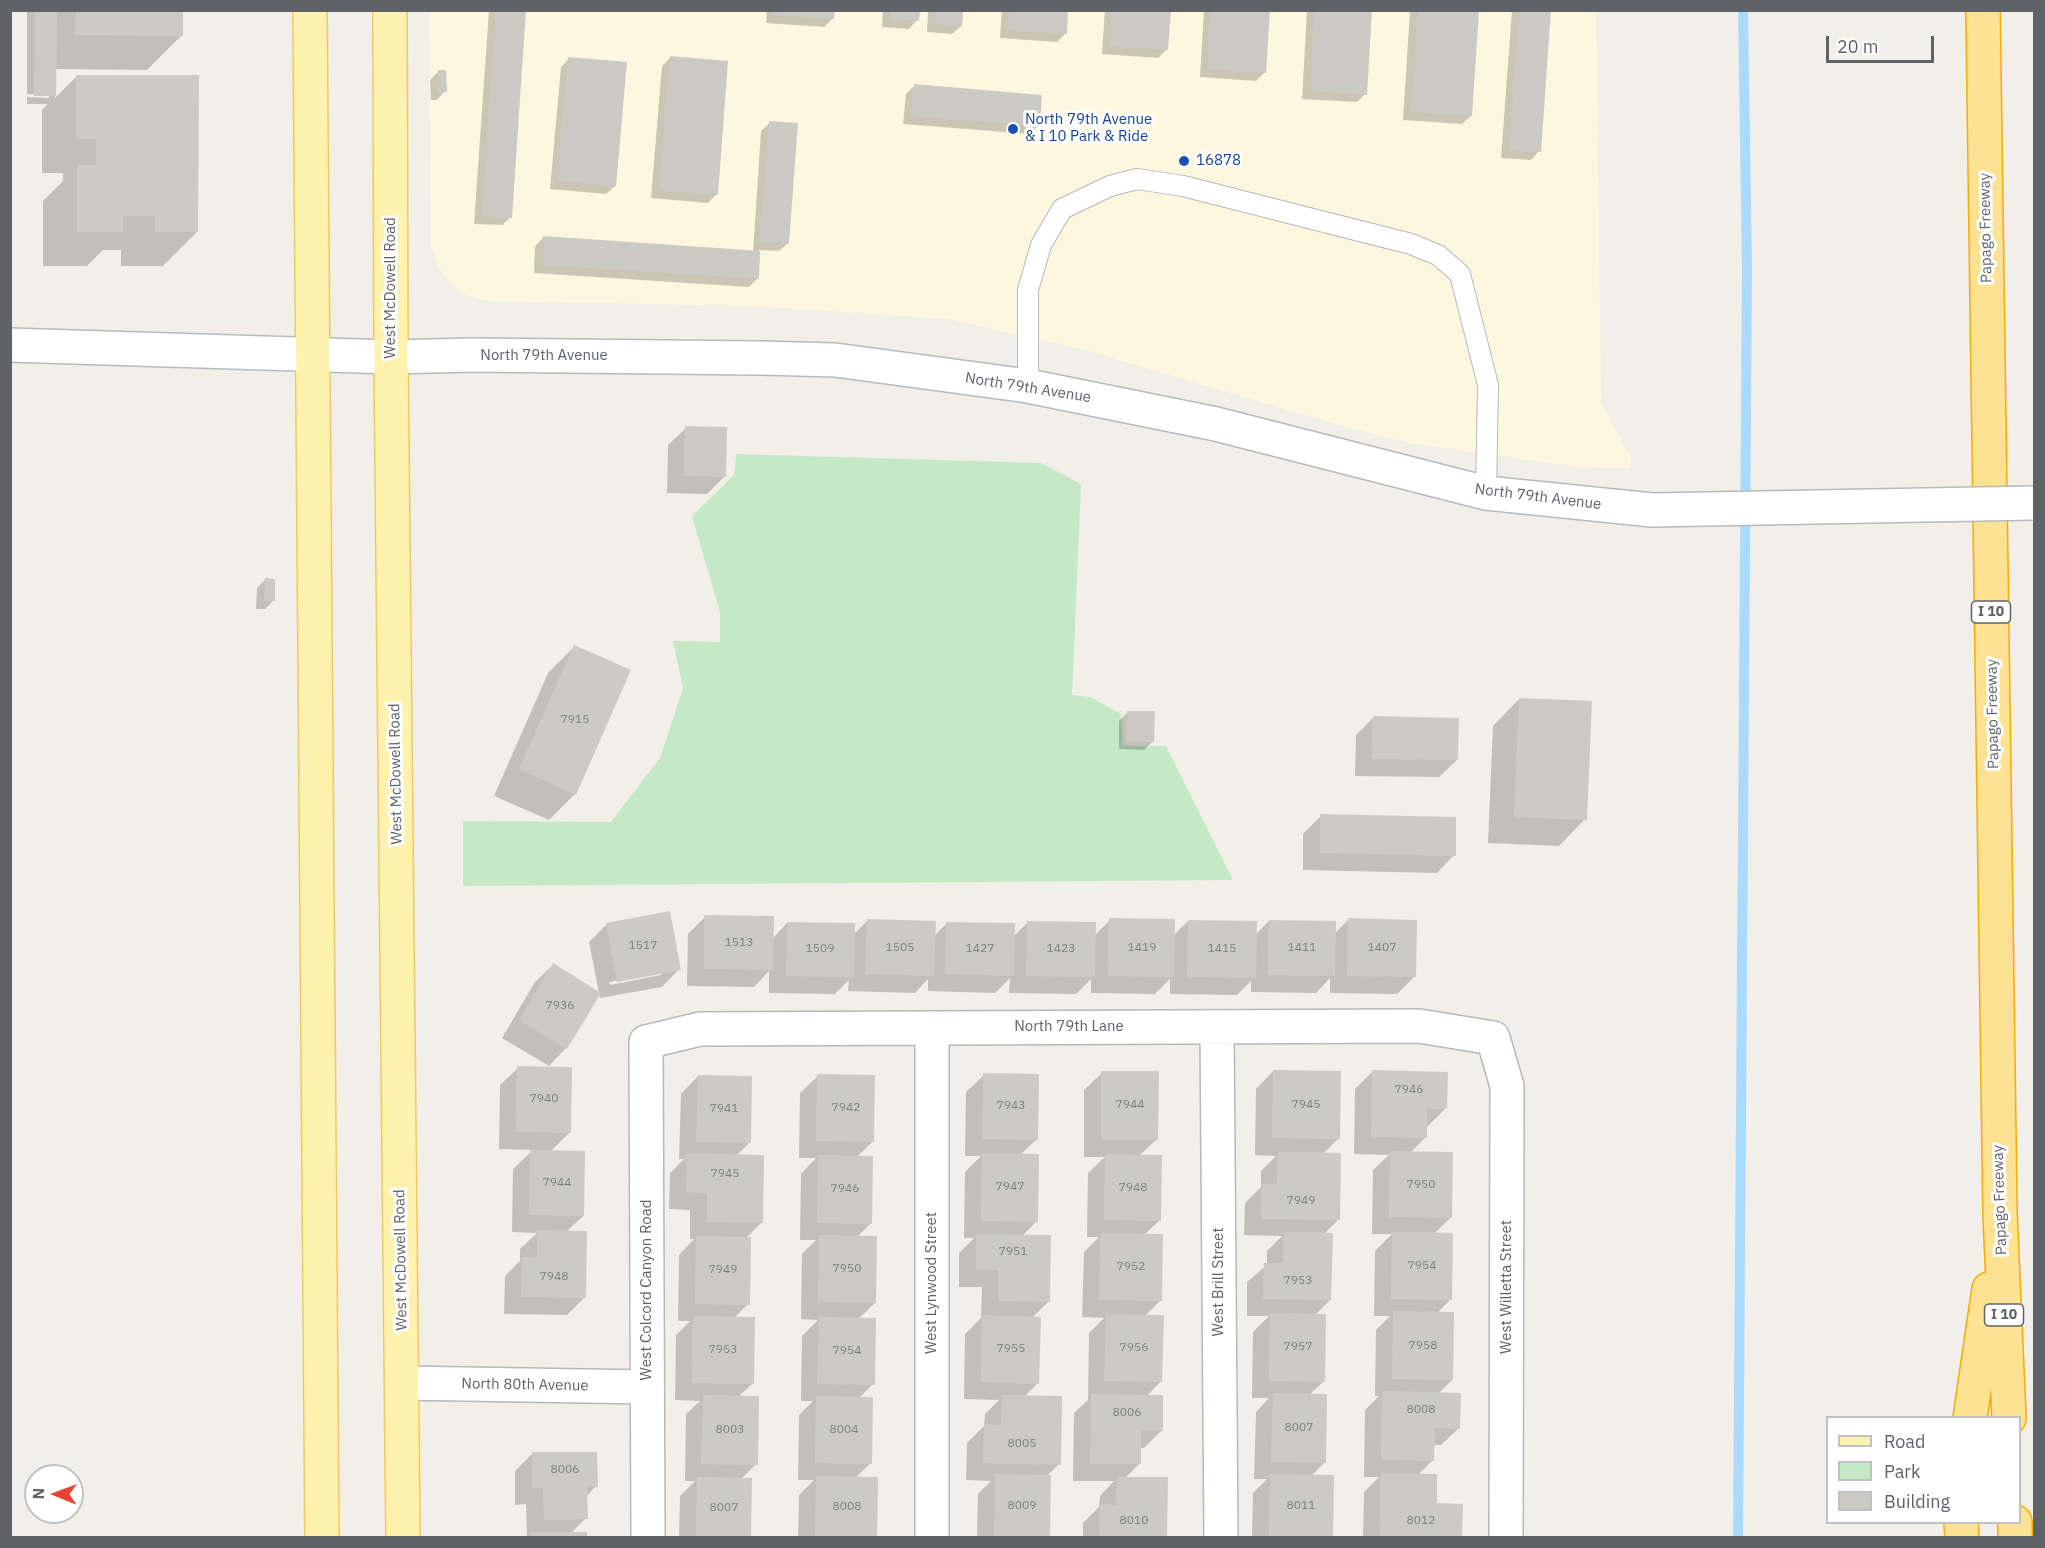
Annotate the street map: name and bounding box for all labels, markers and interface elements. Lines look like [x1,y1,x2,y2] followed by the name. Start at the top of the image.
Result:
[1829,24,1937,62] scale bar
[1837,35,1879,58] text: 20 m
[1025,111,1152,146] place label: North 79th Avenue & I 10 Park & Ride
[1006,122,1020,136] marker: North 79th Avenue & I 10 Park & Ride
[1196,152,1241,170] place label: 16878
[1177,154,1191,168] marker: 16878
[1976,173,1996,283] street label: Papago Freeway
[382,217,400,359] street label: West McDowell Road
[480,347,608,365] street label: North 79th Avenue
[964,369,1092,407] street label: North 79th Avenue
[1474,480,1602,514] street label: North 79th Avenue
[1972,601,2010,623] road number: I 10
[1983,659,2003,769] street label: Papago Freeway
[386,703,406,845] street label: West McDowell Road
[561,713,589,727] house number: 7915
[725,936,753,950] house number: 1513
[629,939,657,953] house number: 1517
[886,941,914,955] house number: 1505
[1128,941,1156,955] house number: 1419
[1288,941,1316,955] house number: 1411
[1368,941,1396,955] house number: 1407
[806,942,834,956] house number: 1509
[966,942,994,956] house number: 1427
[1047,942,1075,956] house number: 1423
[1208,942,1236,956] house number: 1415
[546,999,574,1013] house number: 7936
[1014,1018,1124,1036] street label: North 79th Lane
[1395,1083,1423,1097] house number: 7946
[530,1092,558,1106] house number: 7940
[1116,1098,1144,1112] house number: 7944
[1292,1098,1320,1112] house number: 7945
[997,1099,1025,1113] house number: 7943
[832,1101,860,1115] house number: 7942
[710,1102,738,1116] house number: 7941
[1989,1145,2011,1255] street label: Papago Freeway
[711,1167,739,1181] house number: 7945
[543,1176,571,1190] house number: 7944
[1407,1178,1435,1192] house number: 7950
[996,1180,1024,1194] house number: 7947
[1119,1181,1147,1195] house number: 7948
[831,1182,859,1196] house number: 7946
[391,1189,411,1331] street label: West McDowell Road
[1287,1194,1315,1208] house number: 7949
[638,1200,656,1380] street label: West Colcord Canyon Road
[923,1212,941,1354] street label: West Lynwood Street
[1498,1220,1516,1354] street label: West Willetta Street
[1210,1227,1228,1337] street label: West Brill Street
[999,1245,1027,1259] house number: 7951
[1408,1259,1436,1273] house number: 7954
[1117,1260,1145,1274] house number: 7952
[833,1262,861,1276] house number: 7950
[709,1263,737,1277] house number: 7949
[540,1270,568,1284] house number: 7948
[1284,1274,1312,1288] house number: 7953
[1984,1304,2024,1326] road number: I 10
[1409,1339,1437,1353] house number: 7958
[1284,1340,1312,1354] house number: 7957
[1120,1341,1148,1355] house number: 7956
[997,1342,1025,1356] house number: 7955
[709,1343,737,1357] house number: 7953
[833,1344,861,1358] house number: 7954
[461,1375,589,1395] street label: North 80th Avenue
[1407,1403,1435,1417] house number: 8008
[1113,1406,1141,1420] house number: 8006
[1826,1416,2021,1524] legend
[1285,1421,1313,1435] house number: 8007
[716,1423,744,1437] house number: 8003
[830,1423,858,1437] house number: 8004
[1884,1430,1925,1453] text: Road
[1008,1437,1036,1451] house number: 8005
[1884,1460,1920,1483] text: Park
[551,1463,579,1477] house number: 8006
[24,1464,84,1524] north arrow
[28,1488,48,1500] text: N
[1884,1490,1950,1513] text: Building
[1008,1499,1036,1513] house number: 8009
[1287,1499,1315,1513] house number: 8011
[833,1500,861,1514] house number: 8008
[710,1501,738,1515] house number: 8007
[1120,1514,1148,1528] house number: 8010
[1407,1514,1435,1528] house number: 8012

